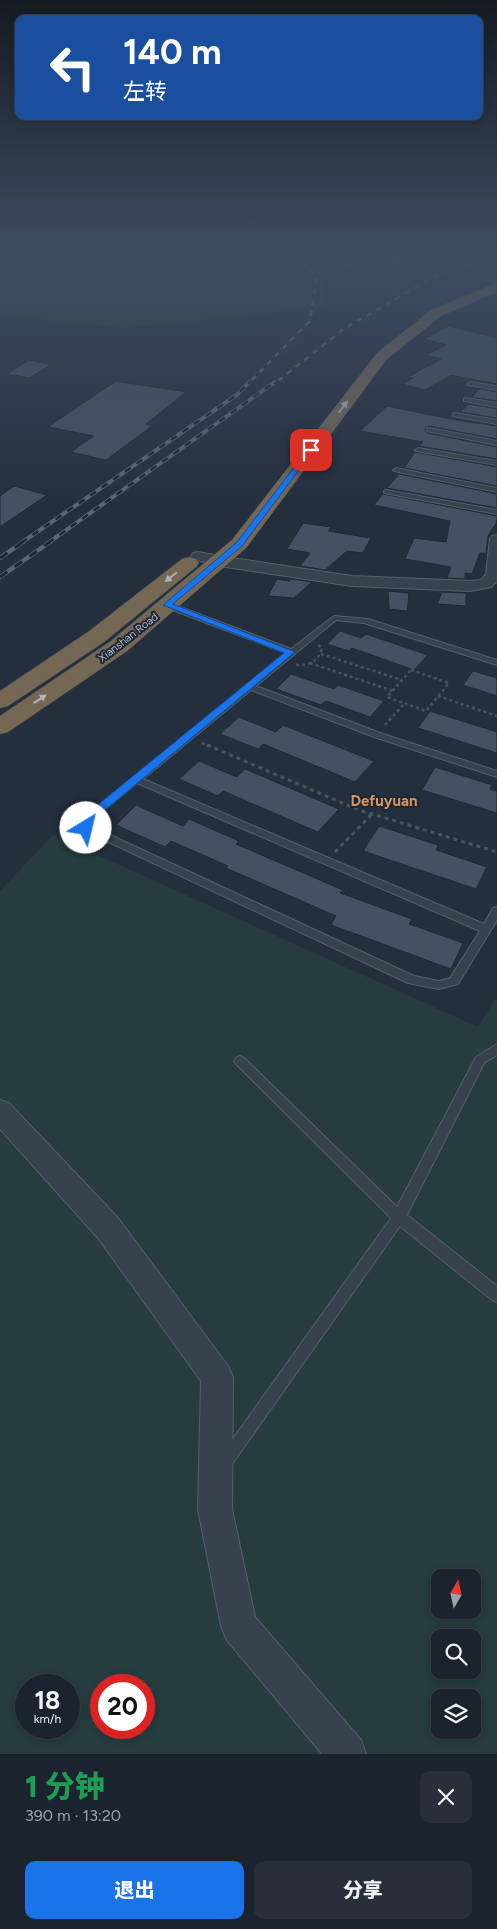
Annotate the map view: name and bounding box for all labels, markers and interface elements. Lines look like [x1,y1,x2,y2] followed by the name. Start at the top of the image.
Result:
[123,31,221,73] text: 140 m
[40,35,105,100] icon: left
[123,78,167,105] text: 左转
[338,401,349,414] one-way arrow
[290,429,332,471] pin
[297,436,325,464] icon: arrive
[165,572,178,583] one-way arrow
[96,610,161,665] street label: Xianshan Road
[34,694,47,704] one-way arrow
[351,792,417,810] district label: Defuyuan
[59,801,111,853] position arrow
[431,1569,481,1619] north arrow
[431,1569,481,1739] map controls
[431,1629,481,1679] button: search
[90,1674,155,1739] speed limit sign: 20
[35,1685,60,1715] text: 18
[431,1689,481,1739] button: layers
[34,1712,61,1726] text: km/h
[25,1768,105,1805] text: 1 分钟
[420,1771,472,1823] button: close
[25,1806,121,1825] text: 390 m · 13:20
[25,1861,244,1919] button: 退出
[254,1861,472,1919] button: 分享

